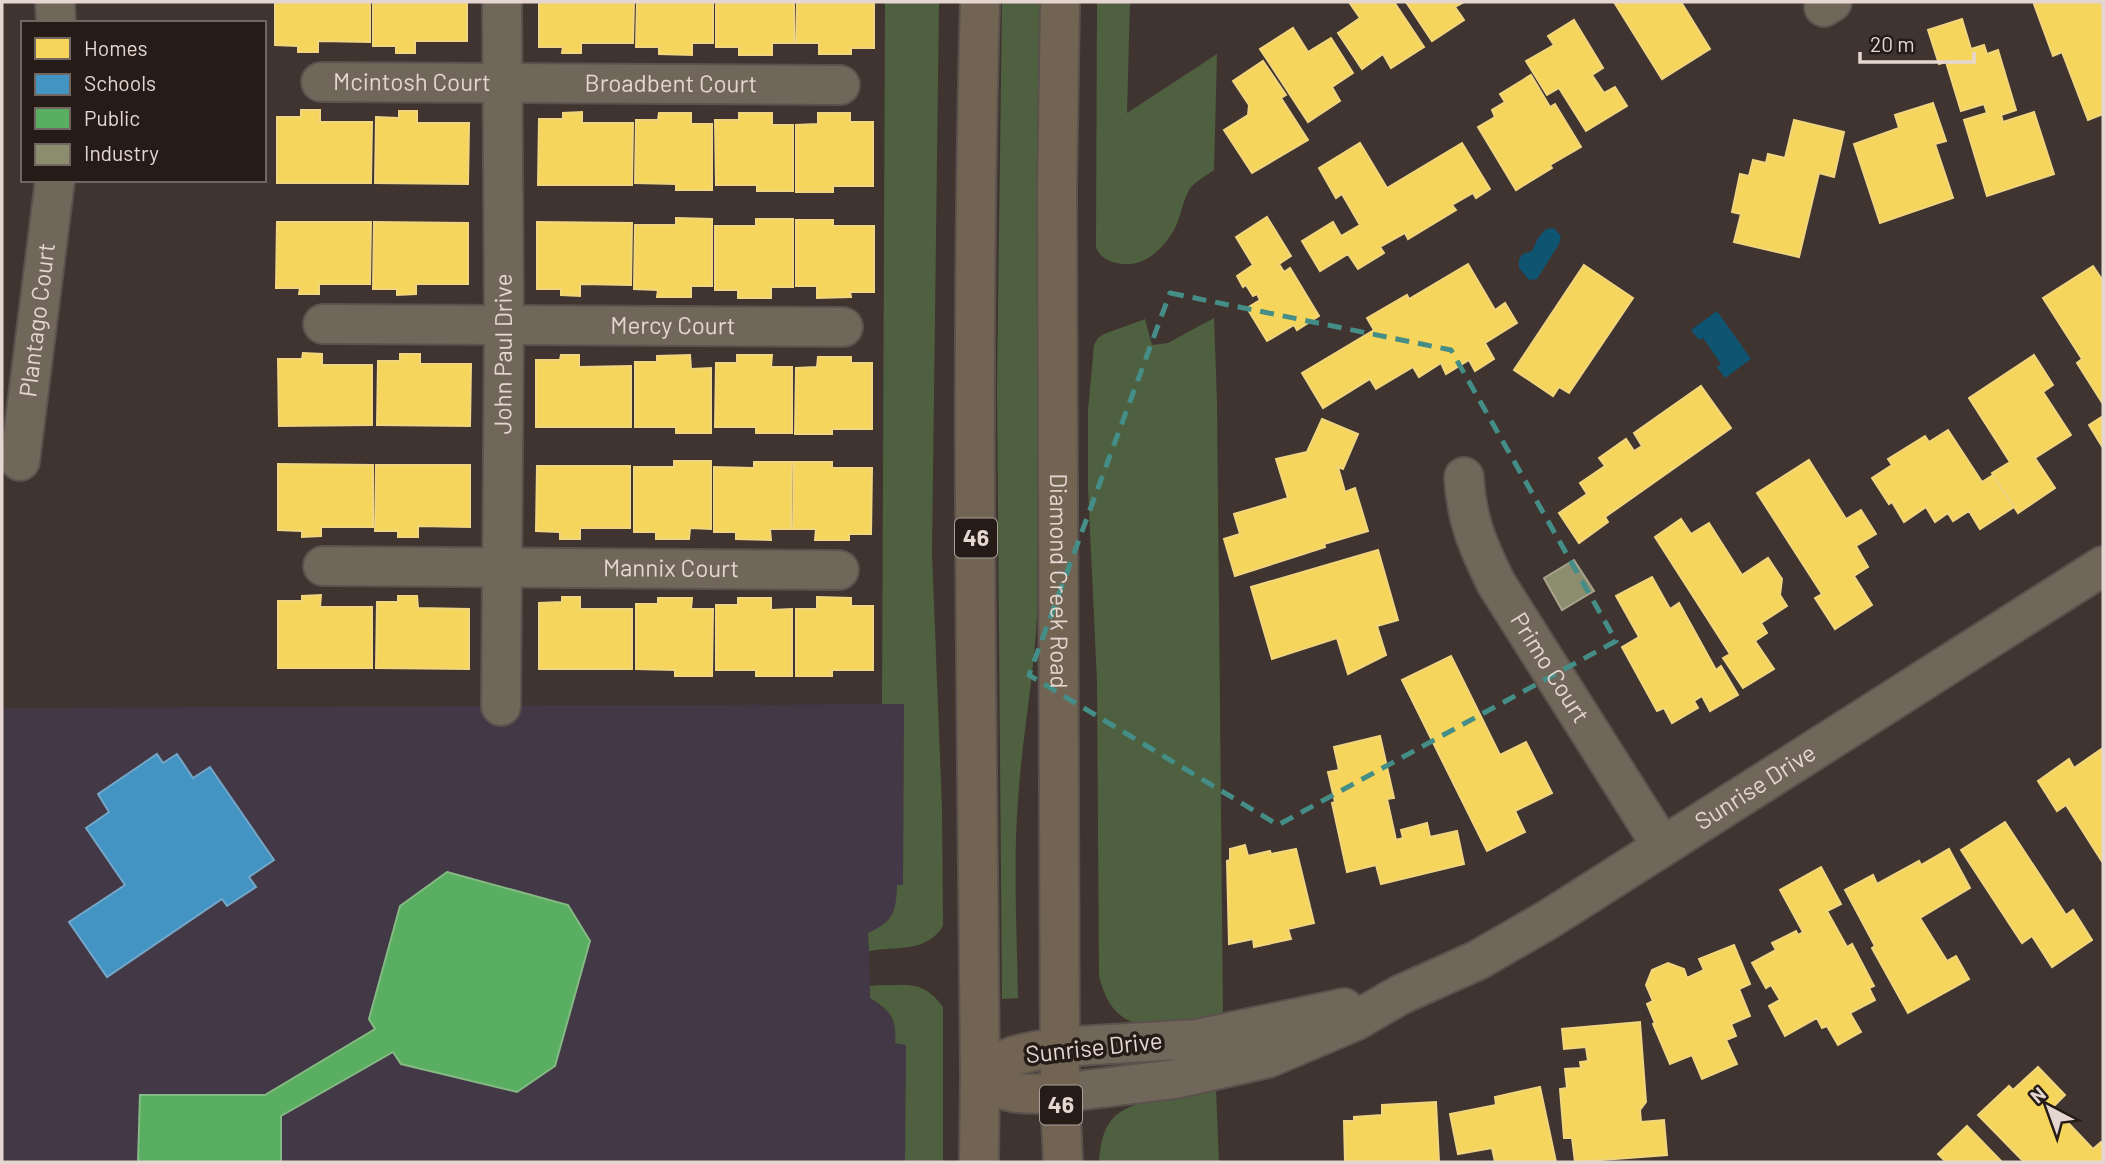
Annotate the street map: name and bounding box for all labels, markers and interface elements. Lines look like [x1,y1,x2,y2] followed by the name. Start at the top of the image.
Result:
[21,21,266,182] legend
[1860,21,1974,65] scale bar
[1870,31,1915,56] text: 20 m
[84,35,148,60] text: Homes
[333,66,491,96] street label: Mcintosh Court
[585,68,757,98] street label: Broadbent Court
[84,70,156,95] text: Schools
[84,105,140,130] text: Public
[84,140,159,165] text: Industry
[12,241,60,399] street label: Plantago Court
[487,274,517,435] street label: John Paul Drive
[610,310,736,339] street label: Mercy Court
[1045,473,1075,689] street label: Diamond Creek Road
[955,518,997,558] road number: 46
[603,552,739,582] street label: Mannix Court
[1505,606,1596,728] street label: Primo Court
[1689,737,1820,835] street label: Sunrise Drive
[1024,1025,1164,1068] street label: Sunrise Drive
[2014,1073,2084,1143] north arrow
[2025,1082,2050,1108] text: N
[1040,1086,1082,1124] road number: 46

